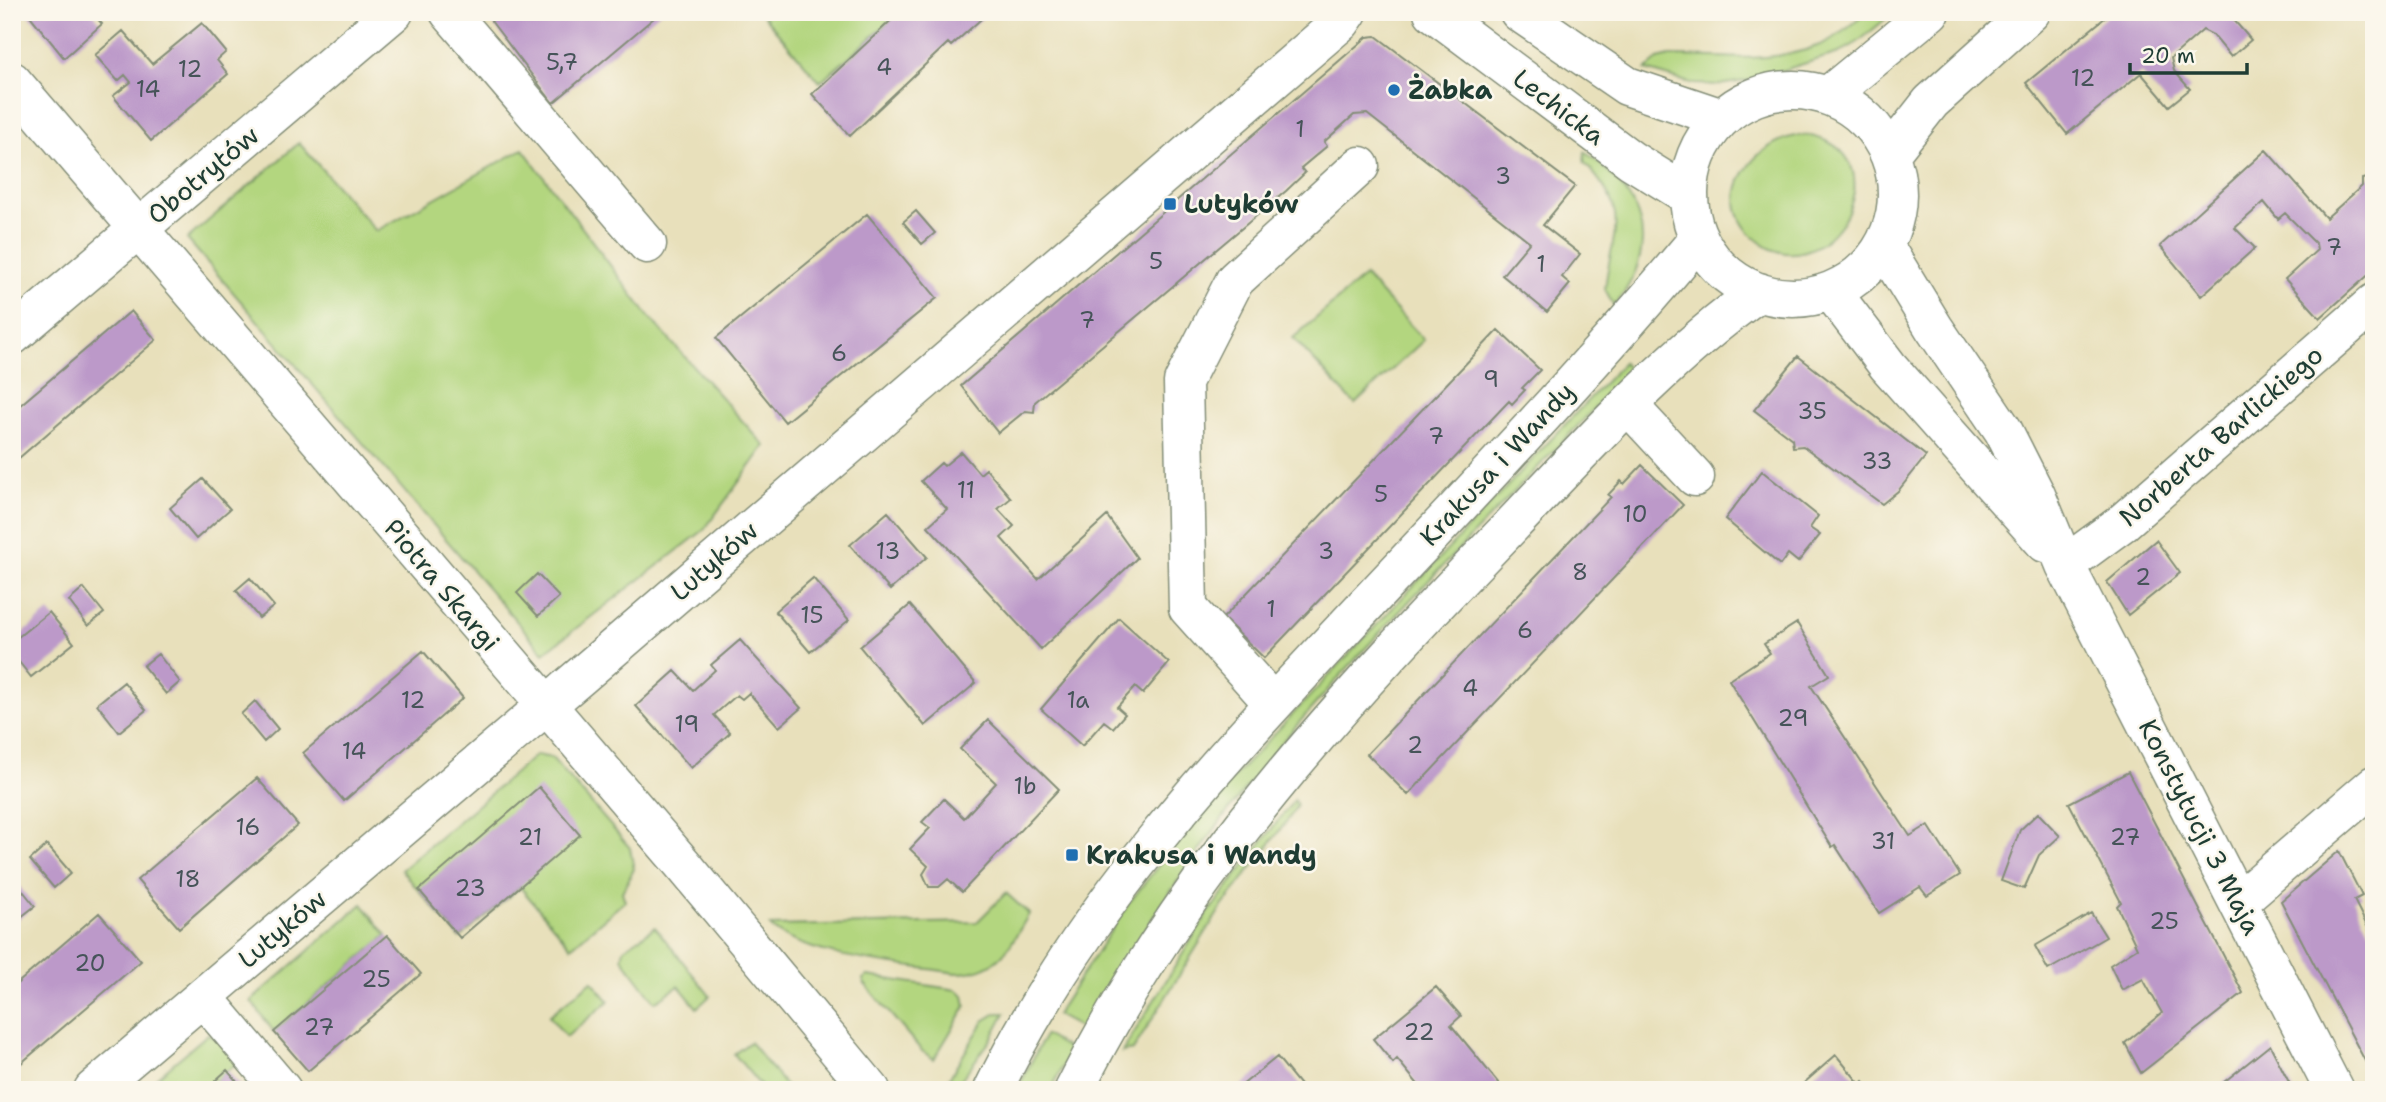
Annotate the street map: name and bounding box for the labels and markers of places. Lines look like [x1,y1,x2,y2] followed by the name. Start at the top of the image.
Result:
[1408,72,1493,107] place label: Żabka
[1386,82,1402,98] marker: Żabka
[1184,186,1299,221] place label: Lutyków
[1162,196,1178,212] marker: Lutyków
[1086,837,1317,872] place label: Krakusa i Wandy
[1064,847,1080,863] marker: Krakusa i Wandy

